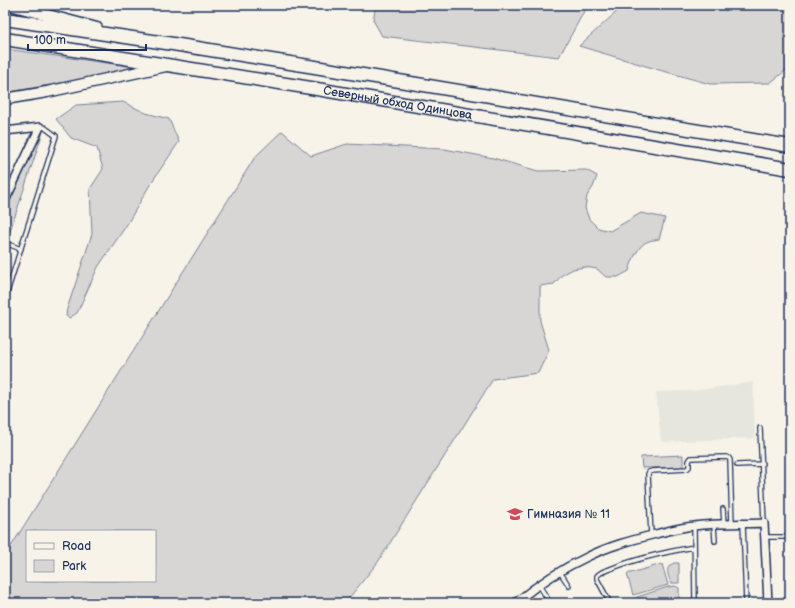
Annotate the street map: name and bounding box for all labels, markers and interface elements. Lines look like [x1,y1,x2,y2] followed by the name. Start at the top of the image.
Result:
[28,26,146,52] scale bar
[34,33,66,48] text: 100 m
[322,83,473,123] street label: Северный обход Одинцова
[506,505,524,523] school or university icon: Гимназия № 11
[527,507,610,522] place label: Гимназия № 11
[26,530,156,582] legend
[62,539,91,554] text: Road
[62,559,86,574] text: Park

